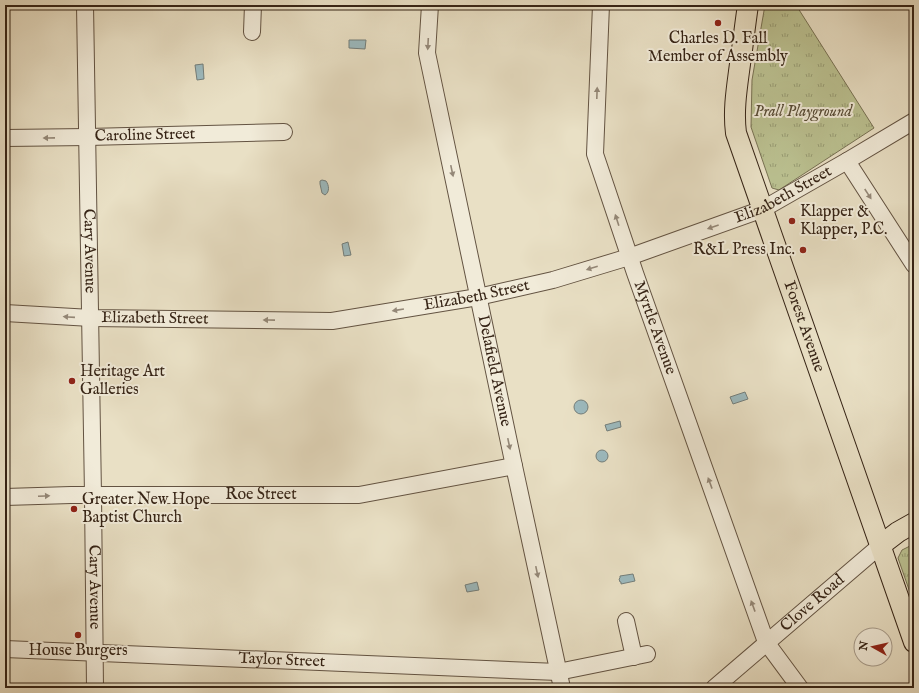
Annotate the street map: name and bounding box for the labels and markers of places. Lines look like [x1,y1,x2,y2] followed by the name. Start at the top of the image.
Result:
[713,18,723,28] marker: Charles D. Fall Member of Assembly
[648,29,788,67] place label: Charles D. Fall Member of Assembly
[800,202,887,240] place label: Klapper & Klapper, P.C.
[787,216,797,226] marker: Klapper & Klapper, P.C.
[693,240,795,260] place label: R&L Press Inc.
[798,245,808,255] marker: R&L Press Inc.
[80,362,166,400] place label: Heritage Art Galleries
[67,376,77,386] marker: Heritage Art Galleries
[82,490,210,528] place label: Greater New Hope Baptist Church
[69,504,79,514] marker: Greater New Hope Baptist Church
[73,630,83,640] marker: House Burgers
[28,641,128,661] place label: House Burgers

